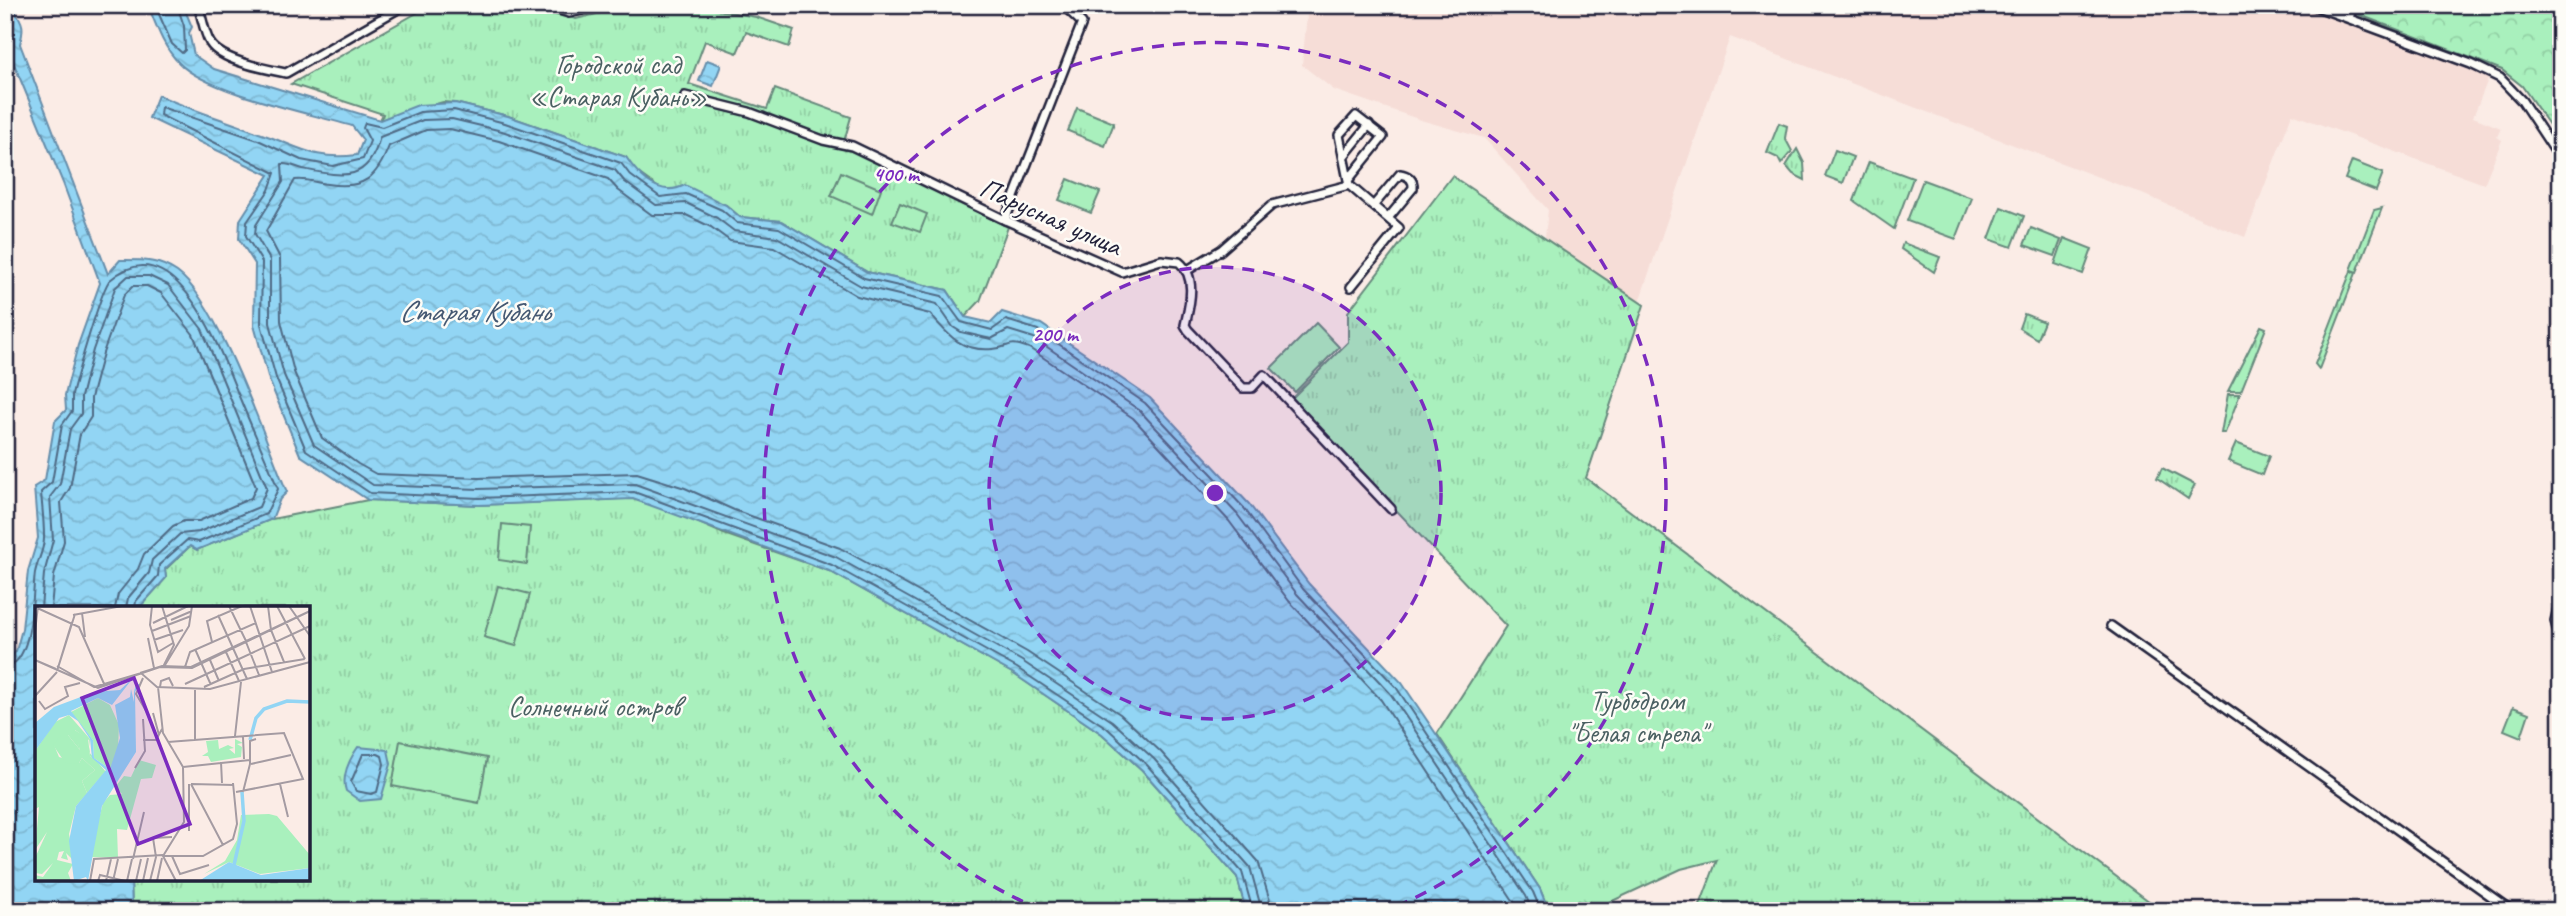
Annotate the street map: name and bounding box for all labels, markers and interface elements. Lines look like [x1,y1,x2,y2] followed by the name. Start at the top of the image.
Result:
[529,47,707,114] park label: Городской сад «Старая Кубань»
[873,161,921,187] text: 400 m
[974,170,1129,264] street label: Парусная улица
[399,292,553,330] water label: Старая Кубань
[1032,321,1080,347] text: 200 m
[1203,481,1227,505] centre of rings
[35,606,310,881] inset map
[1568,683,1712,750] park label: Турбодром "Белая стрела"
[508,689,687,724] park label: Солнечный остров

